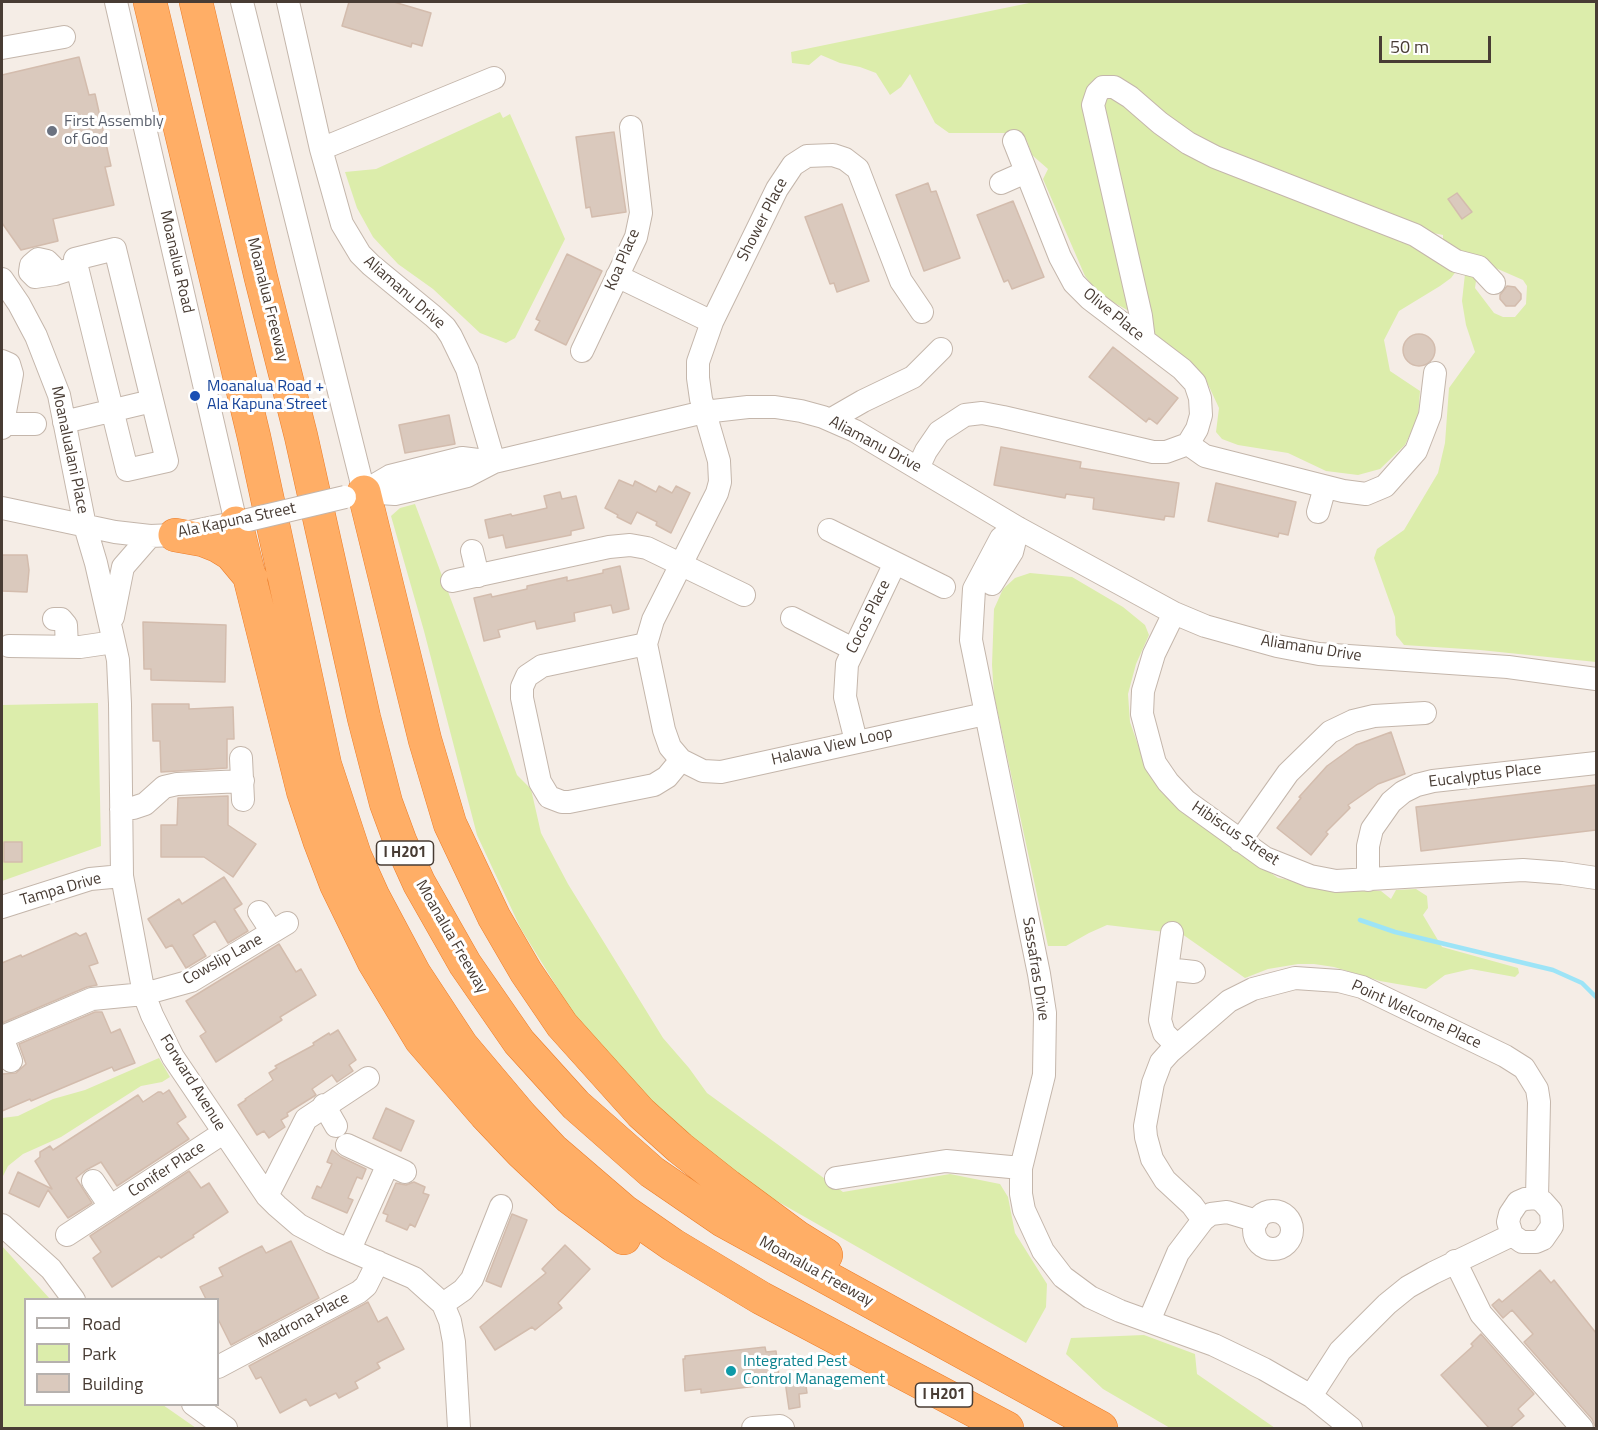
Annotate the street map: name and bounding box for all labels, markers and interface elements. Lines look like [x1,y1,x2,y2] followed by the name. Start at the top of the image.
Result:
[1382,24,1494,62] scale bar
[1390,33,1429,60] text: 50 m
[64,112,164,150] place label: First Assembly of God
[45,124,59,138] marker: First Assembly of God
[734,175,792,265] street label: Shower Place
[155,209,197,315] street label: Moanalua Road
[601,226,645,294] street label: Koa Place
[242,236,292,364] street label: Moanalua Freeway
[359,252,449,334] street label: Aliamanu Drive
[1079,285,1147,345] street label: Olive Place
[207,377,327,415] place label: Moanalua Road + Ala Kapuna Street
[46,384,92,516] street label: Moanalualani Place
[188,389,202,403] marker: Moanalua Road + Ala Kapuna Street
[826,413,924,477] street label: Aliamanu Drive
[176,499,298,543] street label: Ala Kapuna Street
[843,577,895,657] street label: Cocos Place
[1259,632,1363,666] street label: Aliamanu Drive
[770,724,894,770] street label: Halawa View Loop
[1428,760,1542,792] street label: Eucalyptus Place
[1188,798,1282,870] street label: Hibiscus Street
[376,841,434,865] road number: I H201
[18,869,104,911] street label: Tampa Drive
[411,877,491,997] street label: Moanalua Freeway
[1017,916,1053,1022] street label: Sassafras Drive
[180,930,266,990] street label: Cowslip Lane
[1348,976,1484,1054] street label: Point Welcome Place
[155,1031,229,1135] street label: Forward Avenue
[125,1138,209,1202] street label: Conifer Place
[756,1233,876,1311] street label: Moanalua Freeway
[255,1289,353,1353] street label: Madrona Place
[24,1298,219,1406] legend
[82,1310,121,1337] text: Road
[82,1340,116,1367] text: Park
[743,1352,885,1390] place label: Integrated Pest Control Management
[724,1364,738,1378] marker: Integrated Pest Control Management
[82,1370,143,1397] text: Building
[916,1383,972,1407] road number: I H201

